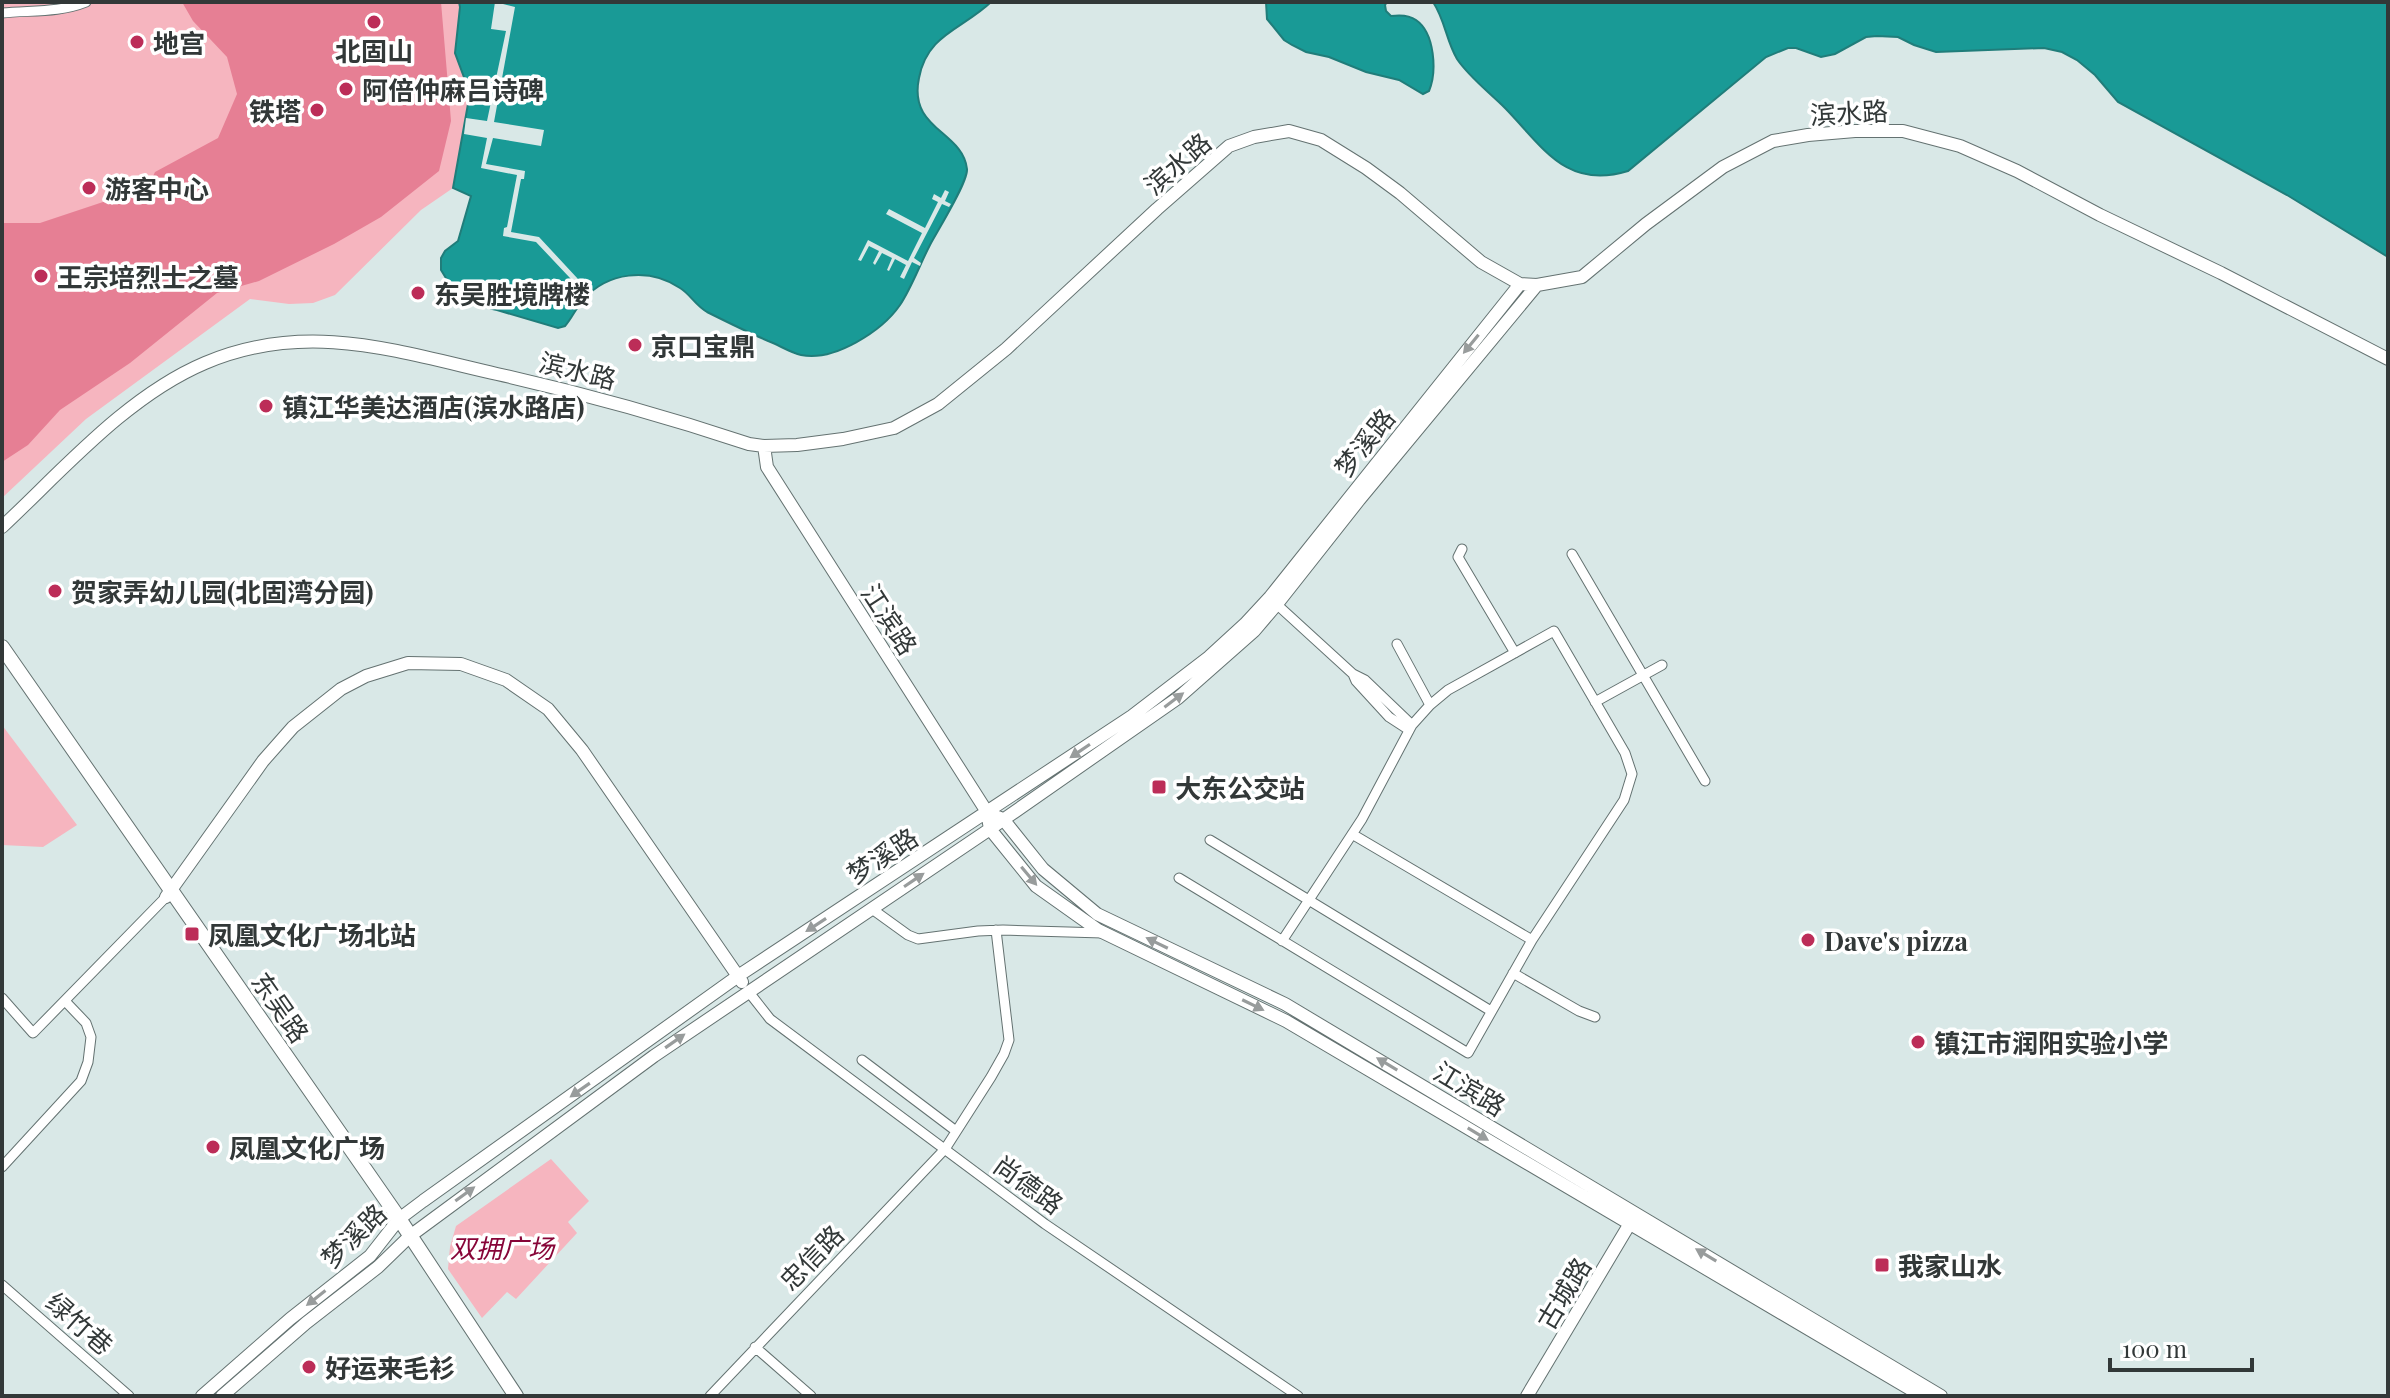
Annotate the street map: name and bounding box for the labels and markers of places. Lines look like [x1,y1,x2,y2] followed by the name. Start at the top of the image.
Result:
[365,13,383,31] marker: 北固山
[153,25,205,60] place label: 地宫
[128,33,146,51] marker: 地宫
[335,33,413,68] place label: 北固山
[362,72,544,107] place label: 阿倍仲麻吕诗碑
[337,80,355,98] marker: 阿倍仲麻吕诗碑
[249,93,301,128] place label: 铁塔
[308,101,326,119] marker: 铁塔
[105,171,209,206] place label: 游客中心
[80,179,98,197] marker: 游客中心
[57,259,239,294] place label: 王宗培烈士之墓
[32,267,50,285] marker: 王宗培烈士之墓
[434,276,590,311] place label: 东吴胜境牌楼
[409,284,427,302] marker: 东吴胜境牌楼
[651,328,755,363] place label: 京口宝鼎
[626,336,644,354] marker: 京口宝鼎
[282,389,585,424] place label: 镇江华美达酒店(滨水路店)
[257,397,275,415] marker: 镇江华美达酒店(滨水路店)
[71,574,374,609] place label: 贺家弄幼儿园(北固湾分园)
[46,582,64,600] marker: 贺家弄幼儿园(北固湾分园)
[1175,770,1305,805] place label: 大东公交站
[1150,778,1168,796] marker: 大东公交站
[208,917,416,952] place label: 凤凰文化广场北站
[1824,923,1968,958] place label: Dave's pizza
[183,925,201,943] marker: 凤凰文化广场北站
[1799,931,1817,949] marker: Dave's pizza
[1934,1025,2168,1060] place label: 镇江市润阳实验小学
[1909,1033,1927,1051] marker: 镇江市润阳实验小学
[229,1130,385,1165] place label: 凤凰文化广场
[204,1138,222,1156] marker: 凤凰文化广场
[1898,1248,2002,1283] place label: 我家山水
[1873,1256,1891,1274] marker: 我家山水
[325,1350,455,1385] place label: 好运来毛衫
[300,1358,318,1376] marker: 好运来毛衫

